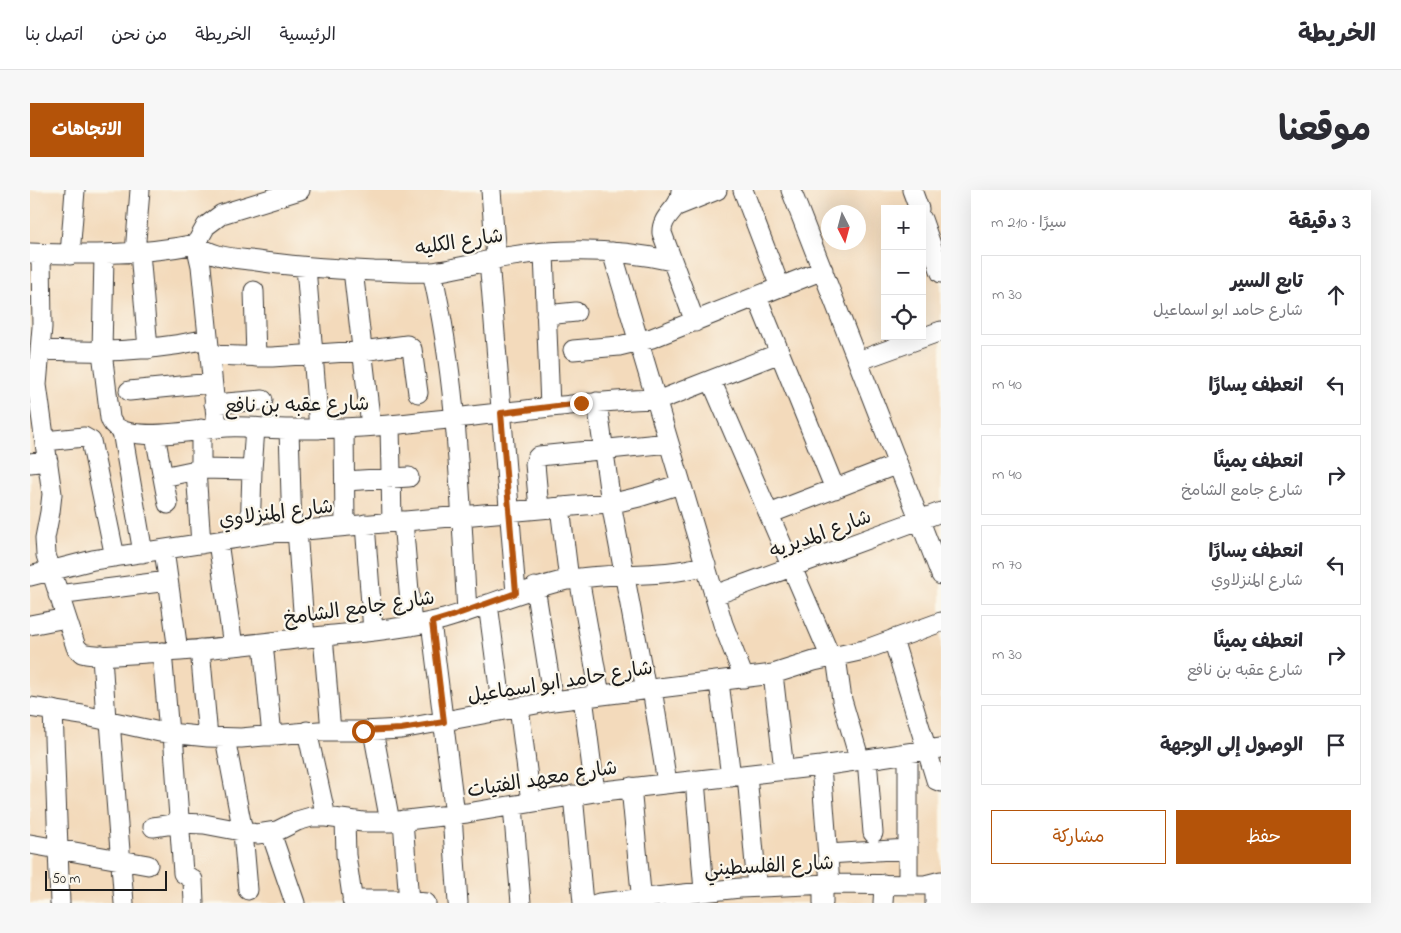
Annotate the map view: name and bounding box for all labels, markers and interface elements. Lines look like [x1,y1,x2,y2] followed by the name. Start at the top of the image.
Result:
[1298,18,1376,53] text: الخريطة
[25,23,83,49] text: اتصل بنا
[111,23,167,49] text: من نحن
[195,23,251,49] text: الخريطة
[279,23,336,49] text: الرئيسية
[30,103,144,157] button: الاتجاهات
[1278,106,1371,157] text: موقعنا
[821,205,866,250] north arrow
[881,205,926,340] map controls
[881,205,926,250] button: +
[1289,208,1351,238] text: 3 دقيقة
[991,211,1067,235] text: سيرًا · 210 m
[413,222,506,265] street label: شارع الكليه
[881,250,926,295] button: −
[1231,269,1303,296] text: تابع السير
[1322,281,1350,309] icon: ahead
[992,283,1022,307] text: 30 m
[881,295,926,340] button: locate
[1153,299,1303,323] text: شارع حامد ابو اسماعيل
[1322,371,1350,399] icon: left
[992,373,1022,397] text: 40 m
[1208,373,1303,400] text: انعطف يسارًا
[224,391,370,422] street label: شارع عقبه بن نافع
[570,392,593,415] route end
[1213,449,1303,476] text: انعطف يمينًا
[1322,461,1350,489] icon: right
[992,463,1022,487] text: 40 m
[1181,479,1303,503] text: شارع جامع الشامخ
[217,493,335,536] street label: شارع المنزلاوي
[766,503,876,567] street label: شارع المديريه
[1208,539,1303,566] text: انعطف يسارًا
[1322,551,1350,579] icon: left
[992,553,1022,577] text: 70 m
[1211,569,1303,593] text: شارع المنزلاوي
[282,585,437,634] street label: شارع جامع الشامخ
[1213,629,1303,656] text: انعطف يمينًا
[1322,641,1350,669] icon: right
[992,643,1022,667] text: 30 m
[466,654,655,712] street label: شارع حامد ابو اسماعيل
[1187,659,1303,683] text: شارع عقبه بن نافع
[352,720,375,743] route start
[1322,731,1350,759] icon: arrive
[1160,733,1303,760] text: الوصول إلى الوجهة
[465,754,619,807] street label: شارع معهد الفتيات
[991,810,1166,864] button: مشاركة
[1176,810,1351,864] button: حفظ
[704,850,835,886] street label: شارع الفلسطيني
[45,868,168,891] scale bar
[52,869,80,890] text: 50 m

